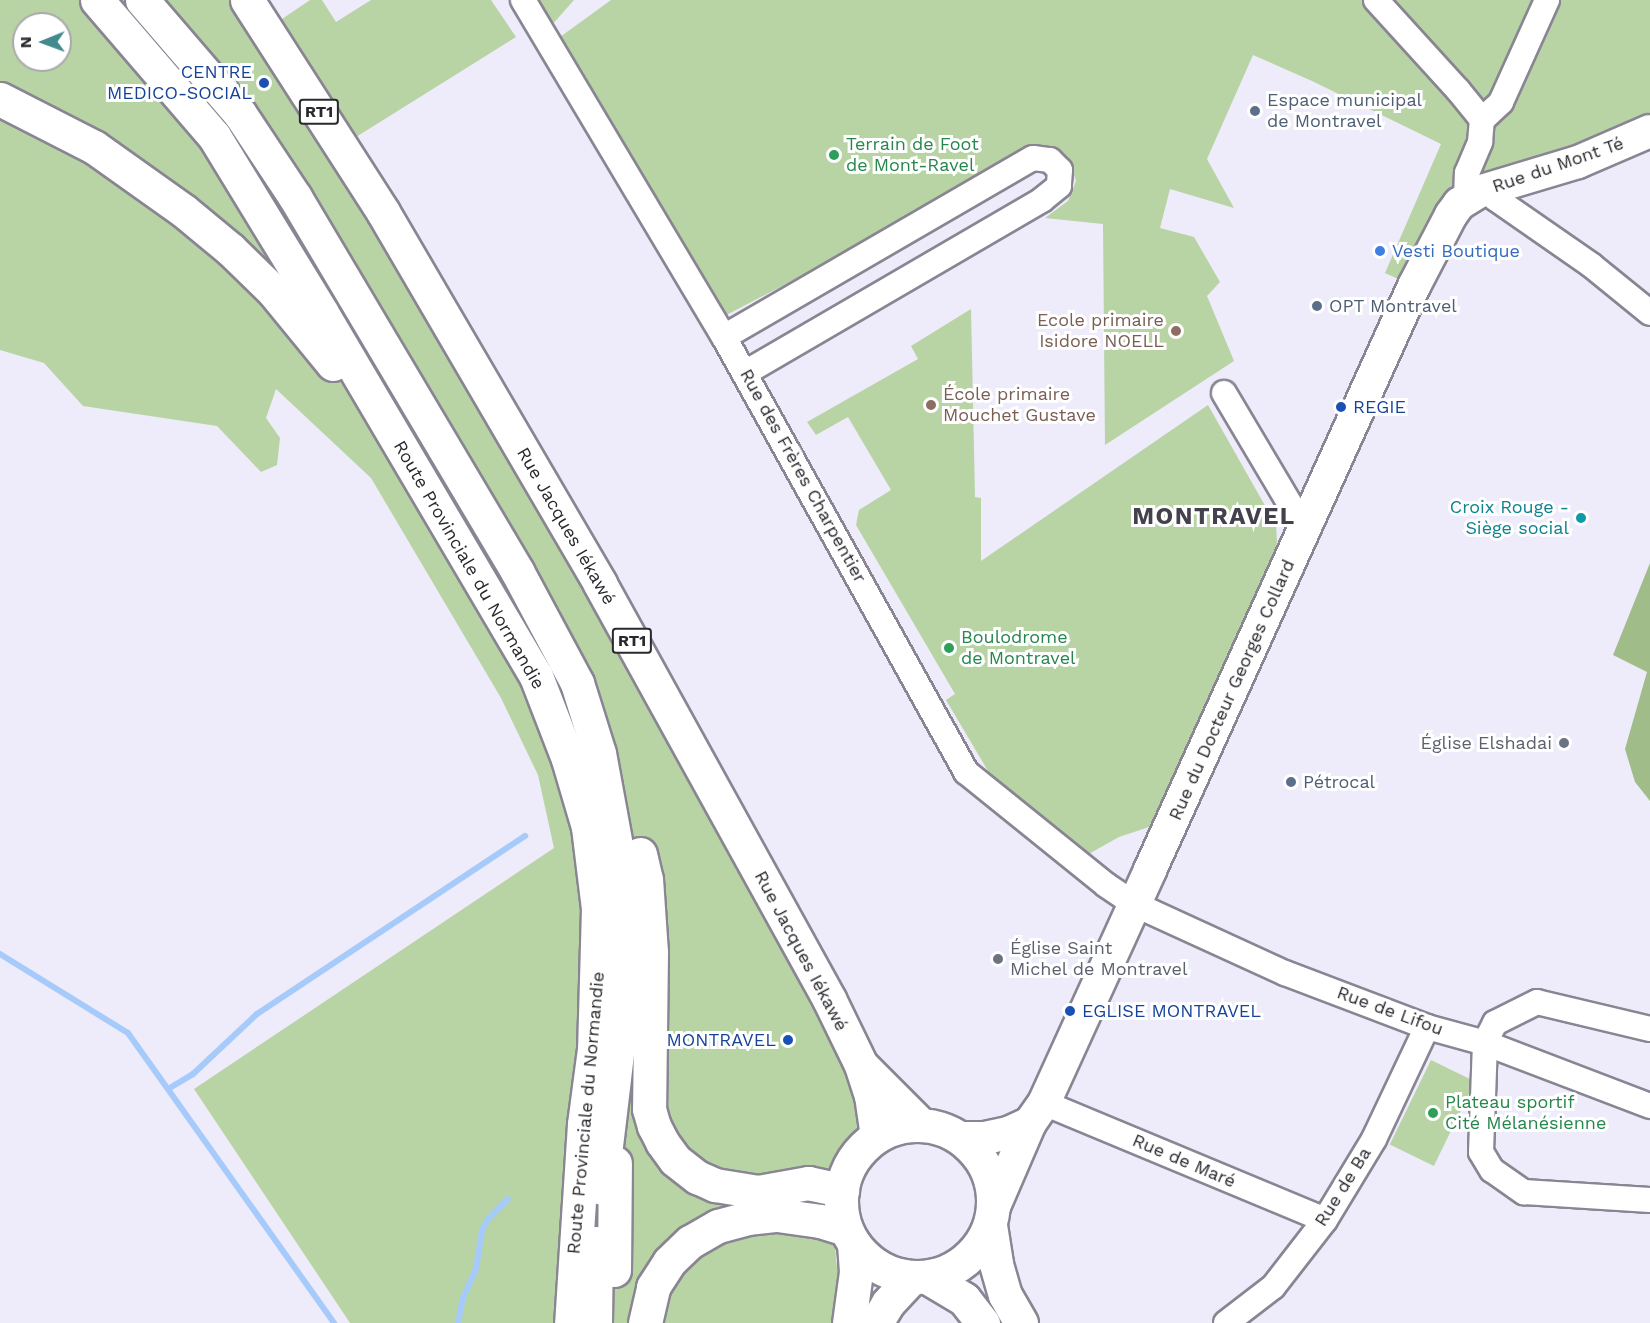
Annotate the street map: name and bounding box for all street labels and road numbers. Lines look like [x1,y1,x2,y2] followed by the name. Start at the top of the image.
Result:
[298,99,340,125] road number: RT1
[1489,132,1627,198] street label: Rue du Mont Té
[735,365,871,587] street label: Rue des Frères Charpentier
[389,437,549,693] street label: Route Provinciale du Normandie
[512,443,620,609] street label: Rue Jacques Iékawé
[1164,556,1300,824] street label: Rue du Docteur Georges Collard
[611,628,653,654] road number: RT1
[750,867,852,1035] street label: Rue Jacques Iékawé
[563,971,609,1255] street label: Route Provinciale du Normandie
[1334,982,1446,1040] street label: Rue de Lifou
[1129,1130,1239,1192] street label: Rue de Maré
[1310,1143,1376,1231] street label: Rue de Ba

